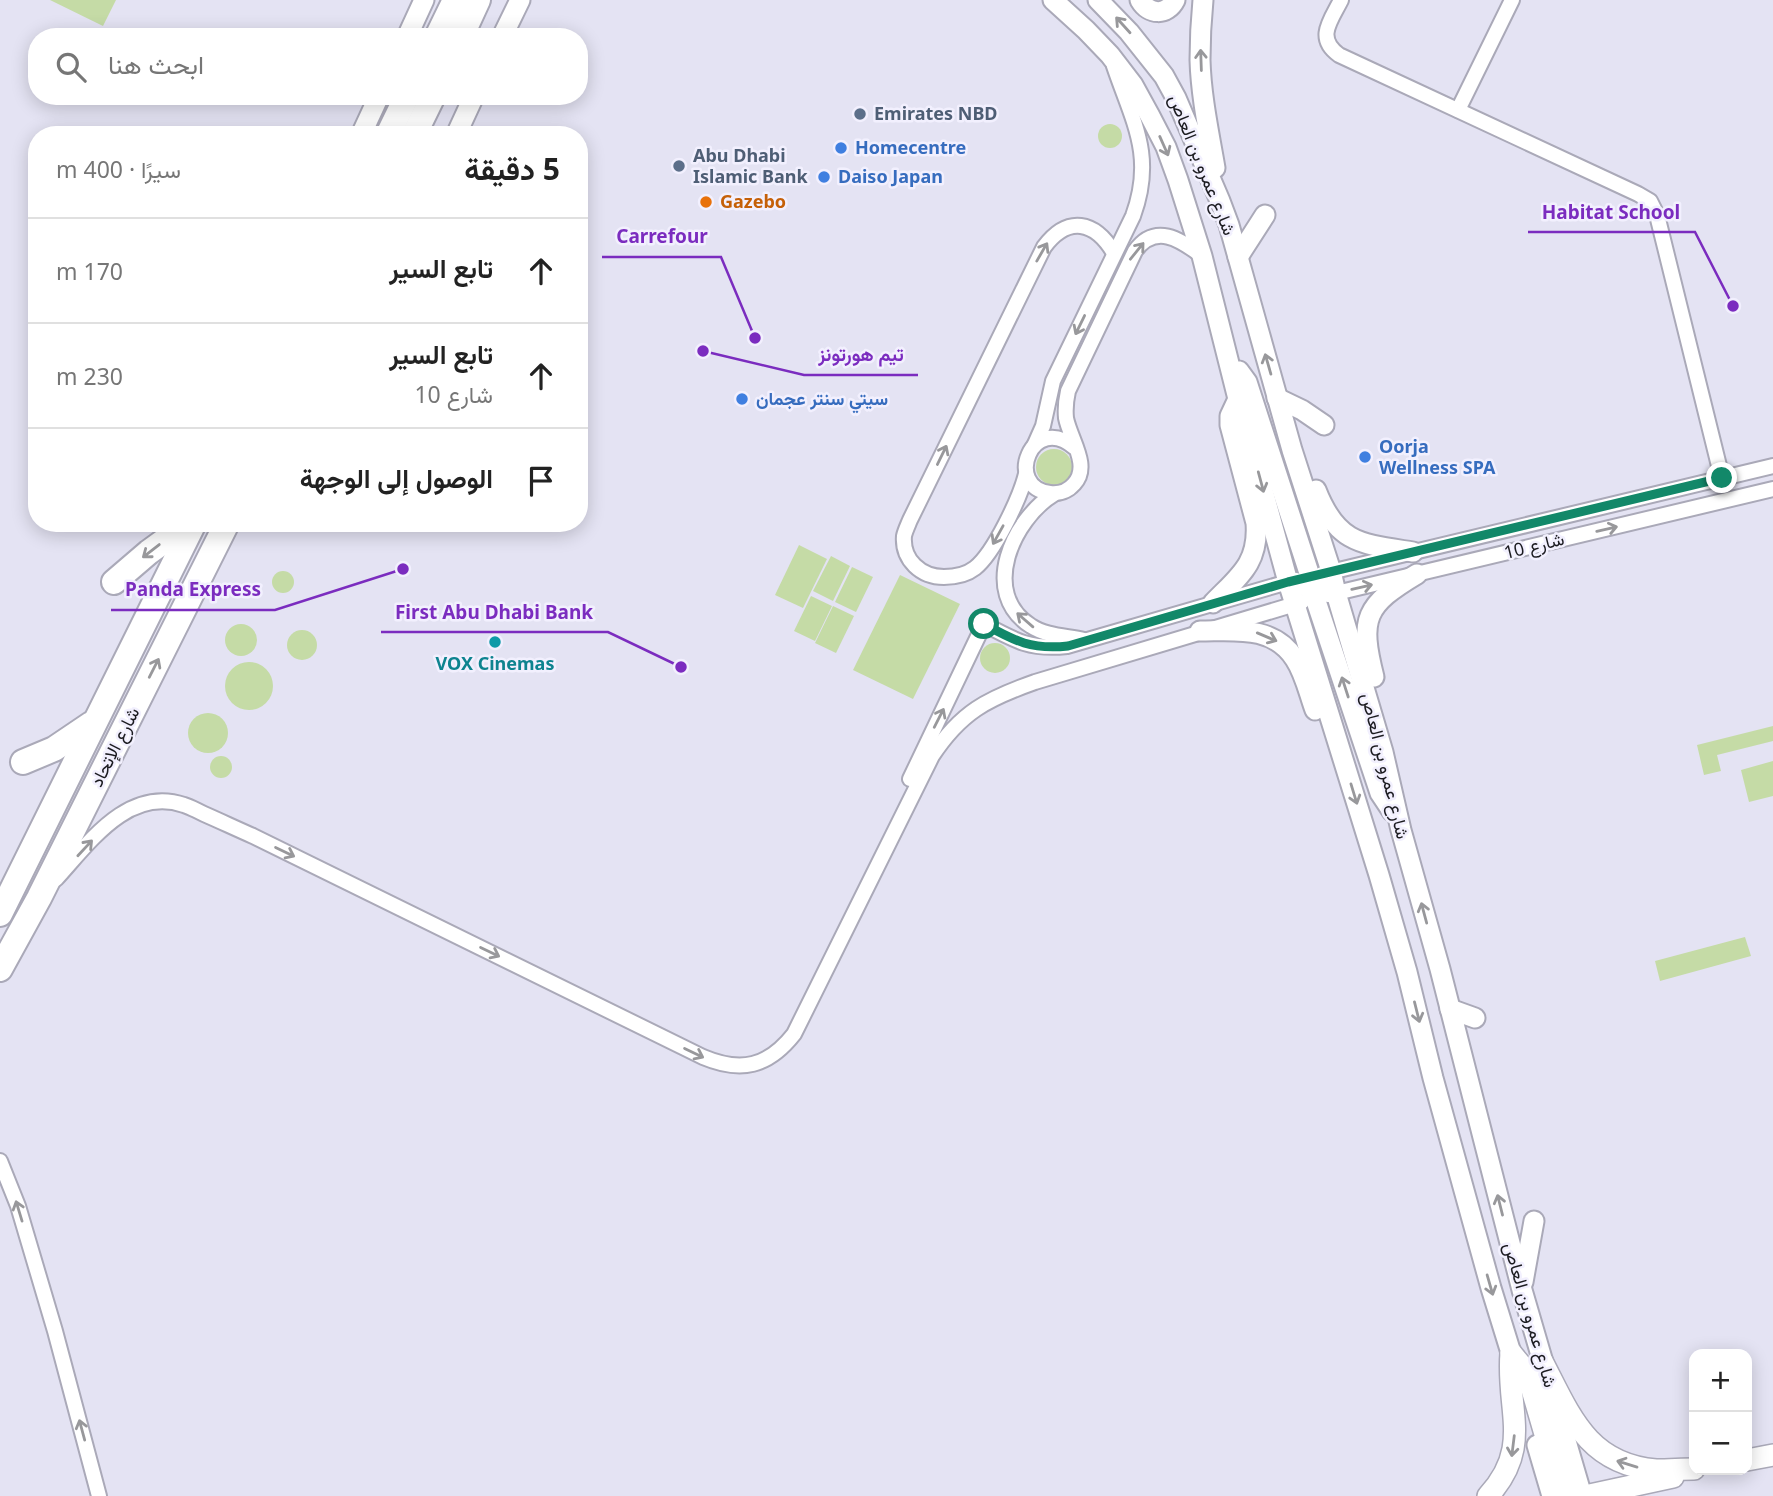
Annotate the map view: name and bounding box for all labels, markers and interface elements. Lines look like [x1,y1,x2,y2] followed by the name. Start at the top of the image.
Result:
[1115,16,1131,34] one-way arrow
[28,28,588,105] search box
[108,46,204,82] text: ابحث هنا
[52,48,90,86] icon: search
[1194,49,1207,72] one-way arrow
[1163,91,1242,239] street label: شارع عمرو بن العاص
[874,101,998,125] place label: Emirates NBD
[852,106,868,122] marker: Emirates NBD
[855,135,966,159] place label: Homecentre
[1158,135,1171,156] one-way arrow
[833,140,849,156] marker: Homecentre
[693,143,809,188] place label: Abu Dhabi Islamic Bank
[464,148,560,189] text: 5 دقيقة
[56,153,181,185] text: سيرًا · 400 m
[671,158,687,174] marker: Abu Dhabi Islamic Bank
[838,164,943,188] place label: Daiso Japan
[816,169,832,185] marker: Daiso Japan
[720,189,786,213] place label: Gazebo
[1528,192,1695,232] callout: Habitat School
[698,194,714,210] marker: Gazebo
[1542,199,1680,225] text: Habitat School
[602,217,721,257] callout: Carrefour
[616,223,708,249] text: Carrefour
[1035,242,1049,262] one-way arrow
[1129,242,1144,260] one-way arrow
[389,250,493,286] text: تابع السير
[522,252,560,290] icon: ahead
[56,255,123,287] text: 170 m
[1073,314,1086,335] one-way arrow
[804,335,918,375] callout: تيم هورتونز
[389,336,493,372] text: تابع السير
[817,341,904,367] text: تيم هورتونز
[1260,353,1273,375] one-way arrow
[522,357,560,395] icon: ahead
[56,360,123,392] text: 230 m
[414,378,493,410] text: شارع 10
[756,386,888,414] place label: سيتي سنتر عجمان
[734,391,750,407] marker: سيتي سنتر عجمان
[1379,434,1496,479] place label: Oorja Wellness SPA
[935,445,949,466] one-way arrow
[1357,449,1373,465] marker: Oorja Wellness SPA
[300,460,493,496] text: الوصول إلى الوجهة
[522,462,560,500] icon: arrive
[1706,462,1737,493] route end
[1255,470,1268,493] one-way arrow
[1595,521,1618,535] one-way arrow
[991,525,1005,545] one-way arrow
[1501,526,1567,565] street label: شارع 10
[142,544,160,559] one-way arrow
[111,570,275,610] callout: Panda Express
[125,576,261,602] text: Panda Express
[1350,580,1373,593] one-way arrow
[381,592,608,632] callout: First Abu Dhabi Bank
[395,599,593,625] text: First Abu Dhabi Bank
[968,608,999,639] route start
[1016,612,1034,628] one-way arrow
[1256,632,1277,645] one-way arrow
[487,634,503,650] marker: VOX Cinemas
[436,651,554,675] place label: VOX Cinemas
[148,658,162,679] one-way arrow
[1337,677,1350,699] one-way arrow
[1355,690,1416,842] street label: شارع عمرو بن العاص
[84,703,145,791] street label: شارع الإتحاد
[933,708,947,729] one-way arrow
[1348,782,1361,804] one-way arrow
[77,839,93,857] one-way arrow
[274,846,295,859] one-way arrow
[1417,902,1430,925] one-way arrow
[479,946,500,959] one-way arrow
[1411,1000,1424,1023] one-way arrow
[683,1046,704,1060] one-way arrow
[1493,1194,1506,1216] one-way arrow
[12,1201,25,1223] one-way arrow
[1498,1239,1563,1390] street label: شارع عمرو بن العاص
[1485,1274,1498,1296] one-way arrow
[1689,1349,1752,1475] map controls
[1689,1349,1752,1412] button: +
[1689,1412,1752,1475] button: −
[74,1419,87,1441] one-way arrow
[1507,1434,1520,1457] one-way arrow
[1616,1456,1638,1469] one-way arrow

